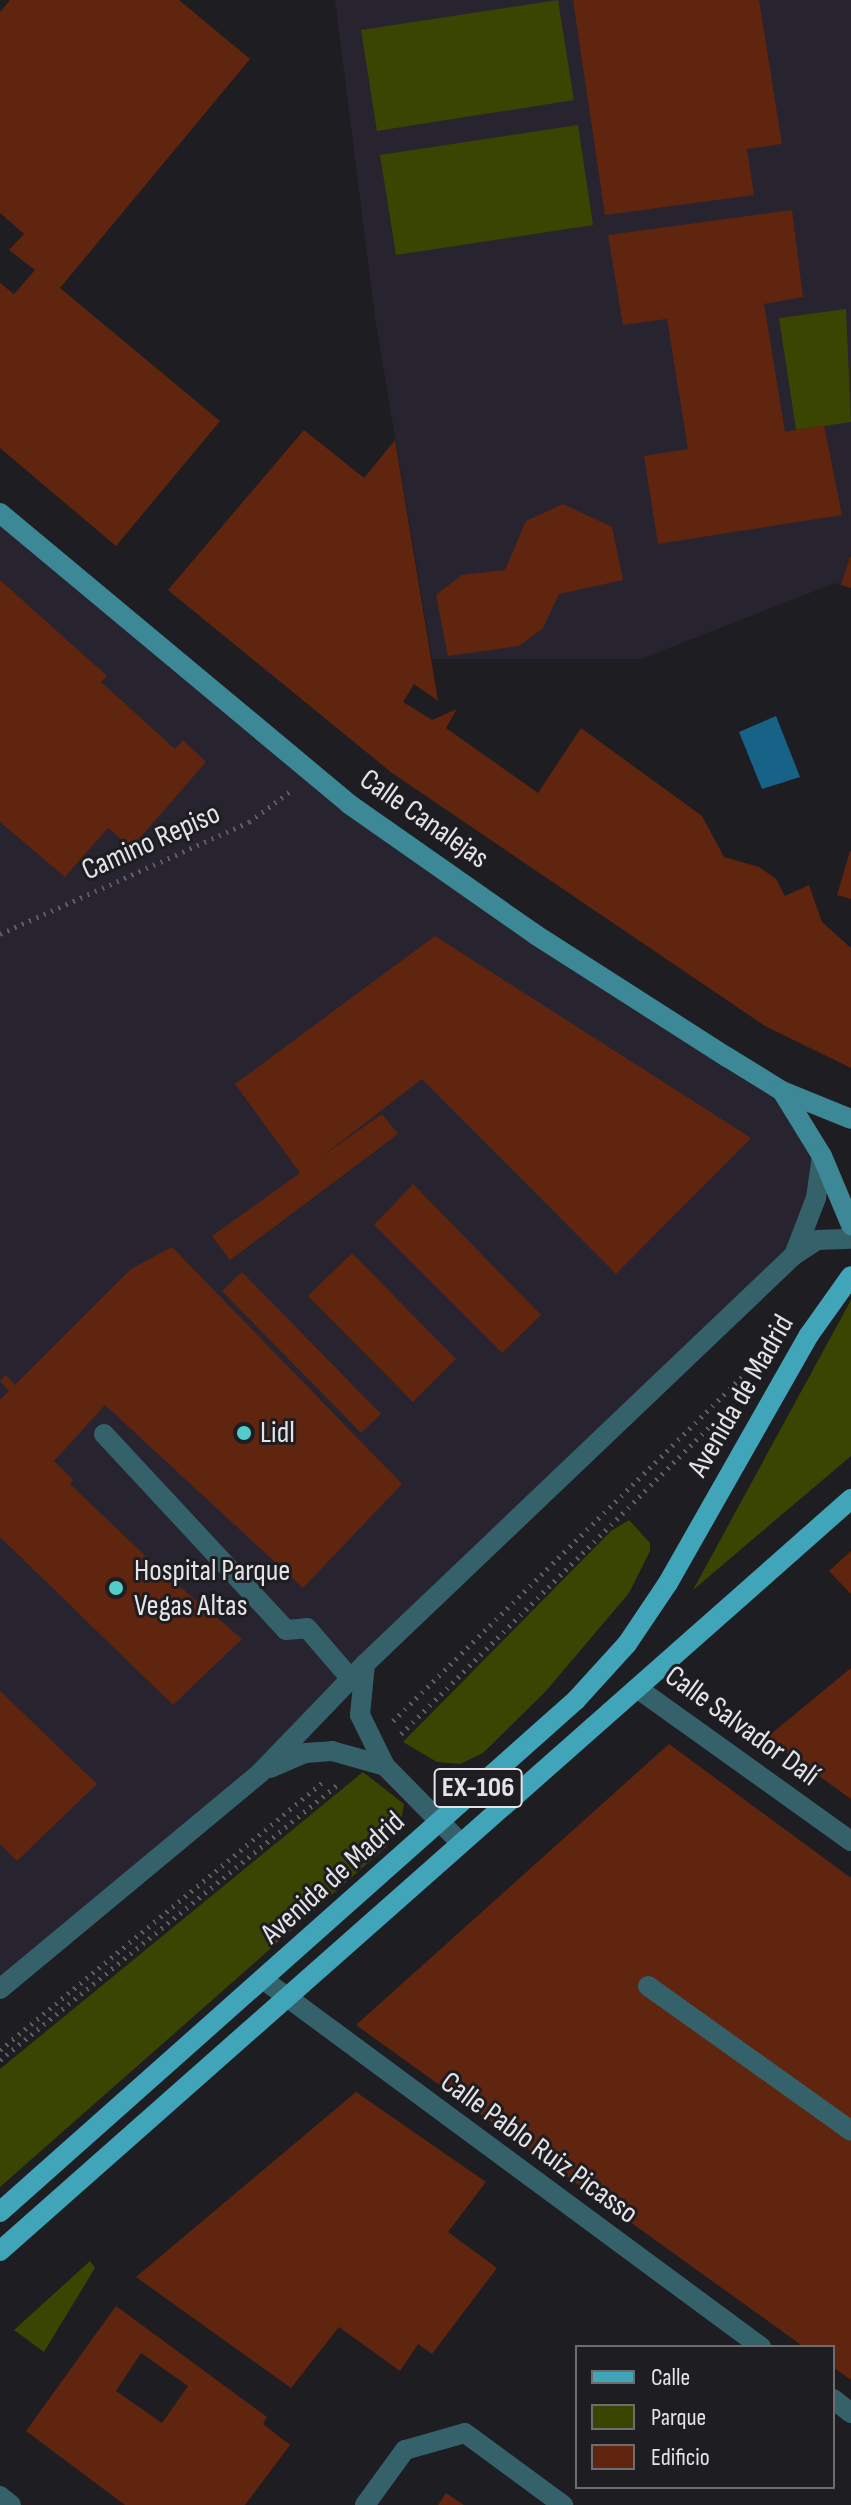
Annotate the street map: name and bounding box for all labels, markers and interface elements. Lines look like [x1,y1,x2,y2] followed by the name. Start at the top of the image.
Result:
[353,762,495,876] street label: Calle Canalejas
[76,796,226,888] street label: Camino Repiso
[680,1309,802,1483] street label: Avenida de Madrid
[260,1415,295,1451] place label: Lidl
[235,1424,253,1442] marker: Lidl
[134,1553,290,1624] place label: Hospital Parque Vegas Altas
[105,1577,127,1599] marker: Hospital Parque Vegas Altas
[658,1658,826,1794] street label: Calle Salvador Dalí
[432,1764,524,1812] road number: EX-106
[254,1804,412,1952] street label: Avenida de Madrid
[433,2064,645,2232] street label: Calle Pablo Ruiz Picasso
[575,2345,835,2489] legend
[651,2363,690,2392] text: Calle
[651,2403,706,2432] text: Parque
[651,2443,710,2472] text: Edificio

